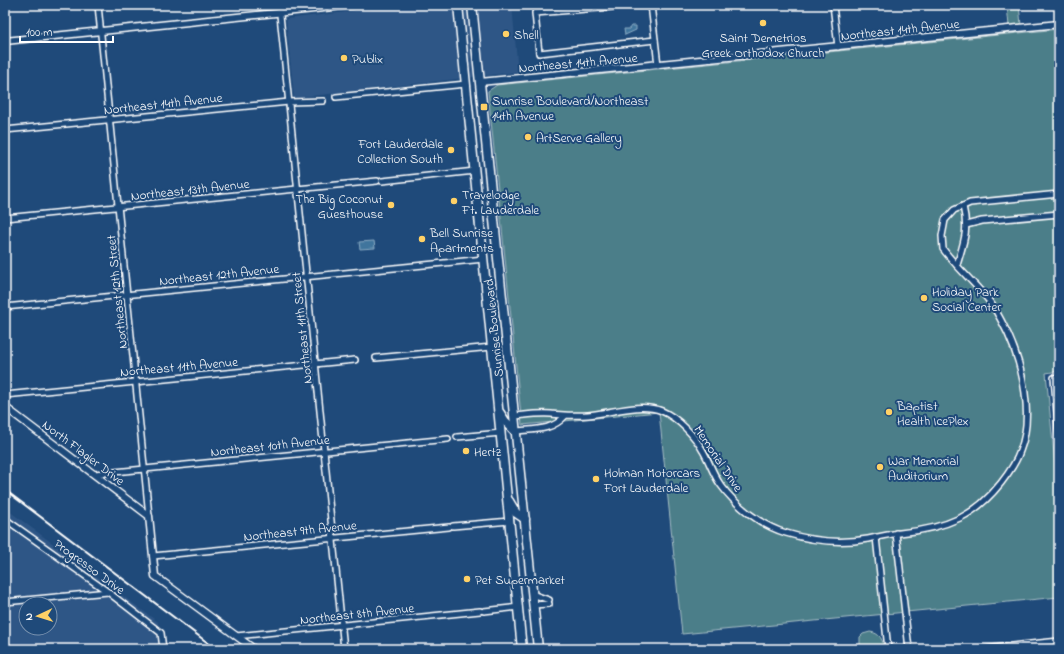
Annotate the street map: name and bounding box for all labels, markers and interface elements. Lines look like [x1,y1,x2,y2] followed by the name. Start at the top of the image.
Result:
[840,15,961,46] street label: Northeast 14th Avenue
[20,18,113,44] scale bar
[758,18,768,28] marker: Saint Demetrios Greek Orthodox Church
[26,24,53,42] text: 100 m
[514,26,539,45] place label: Shell
[501,29,511,39] marker: Shell
[702,29,824,63] place label: Saint Demetrios Greek Orthodox Church
[518,49,639,78] street label: Northeast 14th Avenue
[352,50,383,69] place label: Publix
[339,53,349,63] marker: Publix
[103,89,224,120] street label: Northeast 14th Avenue
[492,92,649,126] place label: Sunrise Boulevard/Northeast 14th Avenue
[479,102,489,112] marker: Sunrise Boulevard/Northeast 14th Avenue
[536,129,622,149] place label: ArtServe Gallery
[523,132,533,142] marker: ArtServe Gallery
[357,135,443,169] place label: Fort Lauderdale Collection South
[446,145,456,155] marker: Fort Lauderdale Collection South
[130,175,251,206] street label: Northeast 13th Avenue
[461,186,539,220] place label: Travelodge Ft. Lauderdale
[296,190,384,224] place label: The Big Coconut Guesthouse
[449,196,459,206] marker: Travelodge Ft. Lauderdale
[386,200,396,210] marker: The Big Coconut Guesthouse
[429,224,494,258] place label: Bell Sunrise Apartments
[102,233,133,350] street label: Northeast 12th Street
[417,234,427,244] marker: Bell Sunrise Apartments
[158,260,280,291] street label: Northeast 12th Avenue
[287,271,318,385] street label: Northeast 11th Street
[480,277,509,378] street label: Sunrise Boulevard
[932,283,1002,317] place label: Holiday Park Social Center
[919,293,929,303] marker: Holiday Park Social Center
[119,353,239,382] street label: Northeast 11th Avenue
[896,397,969,431] place label: Baptist Health IcePlex
[884,407,894,417] marker: Baptist Health IcePlex
[37,416,128,491] street label: North Flagler Drive
[688,422,747,496] street label: Memorial Drive
[210,431,331,462] street label: Northeast 10th Avenue
[474,443,502,462] place label: Hertz
[461,446,471,456] marker: Hertz
[888,452,959,486] place label: War Memorial Auditorium
[875,462,885,472] marker: War Memorial Auditorium
[603,464,701,498] place label: Holman Motorcars Fort Lauderdale
[591,474,601,484] marker: Holman Motorcars Fort Lauderdale
[243,516,358,547] street label: Northeast 9th Avenue
[49,535,129,600] street label: Progresso Drive
[475,571,566,590] place label: Pet Supermarket
[462,574,472,584] marker: Pet Supermarket
[18,596,58,636] north arrow
[299,599,415,630] street label: Northeast 8th Avenue
[21,612,37,621] text: N

